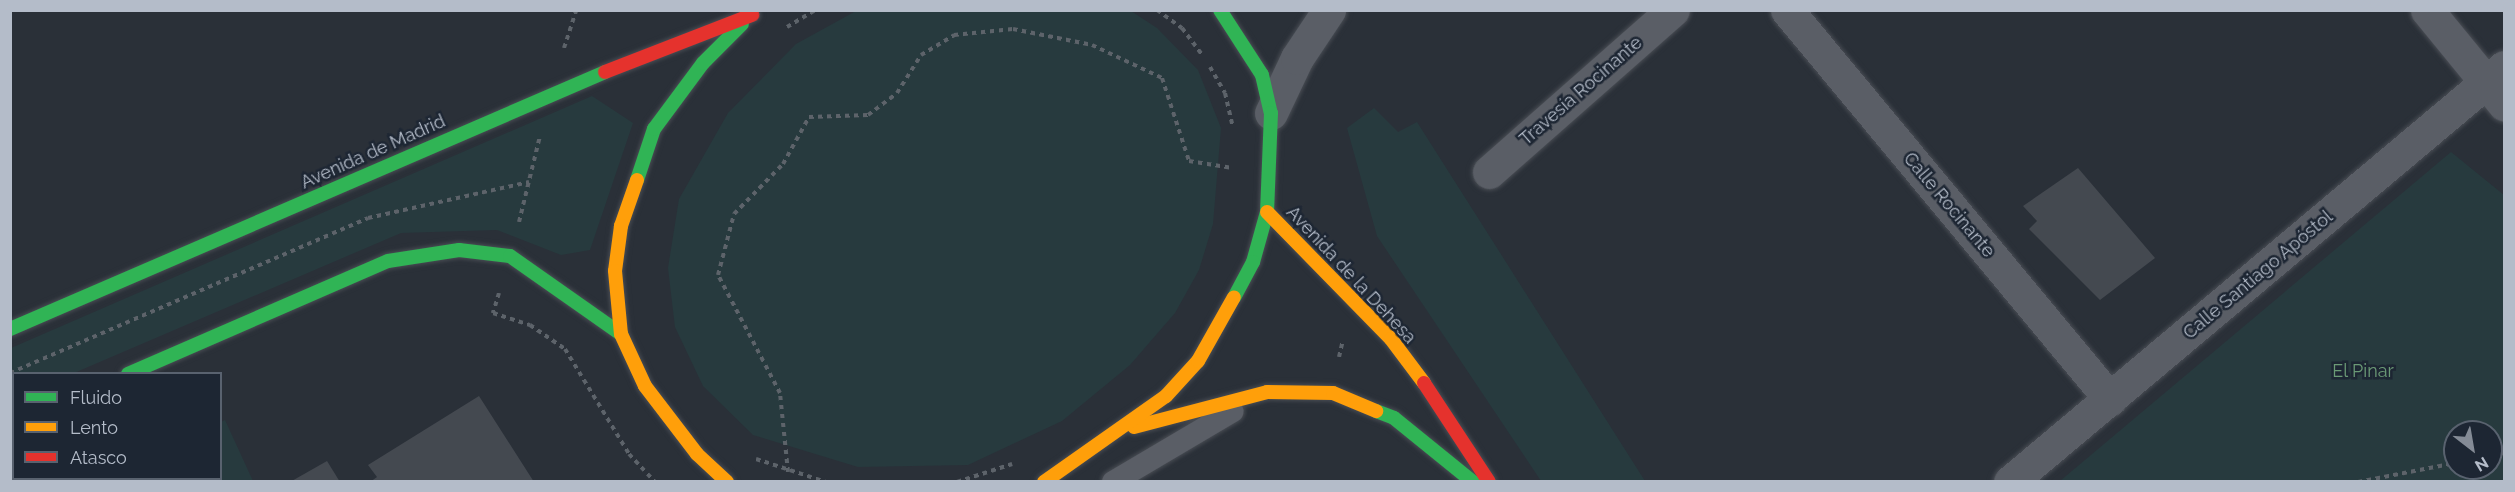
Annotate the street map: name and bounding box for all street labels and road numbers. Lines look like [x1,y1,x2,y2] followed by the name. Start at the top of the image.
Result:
[1515,32,1647,150] street label: Travesía Rocinante
[297,110,449,194] street label: Avenida de Madrid
[1899,148,1999,262] street label: Calle Rocinante
[1282,202,1420,348] street label: Avenida de la Dehesa
[2179,206,2337,344] street label: Calle Santiago Apóstol

